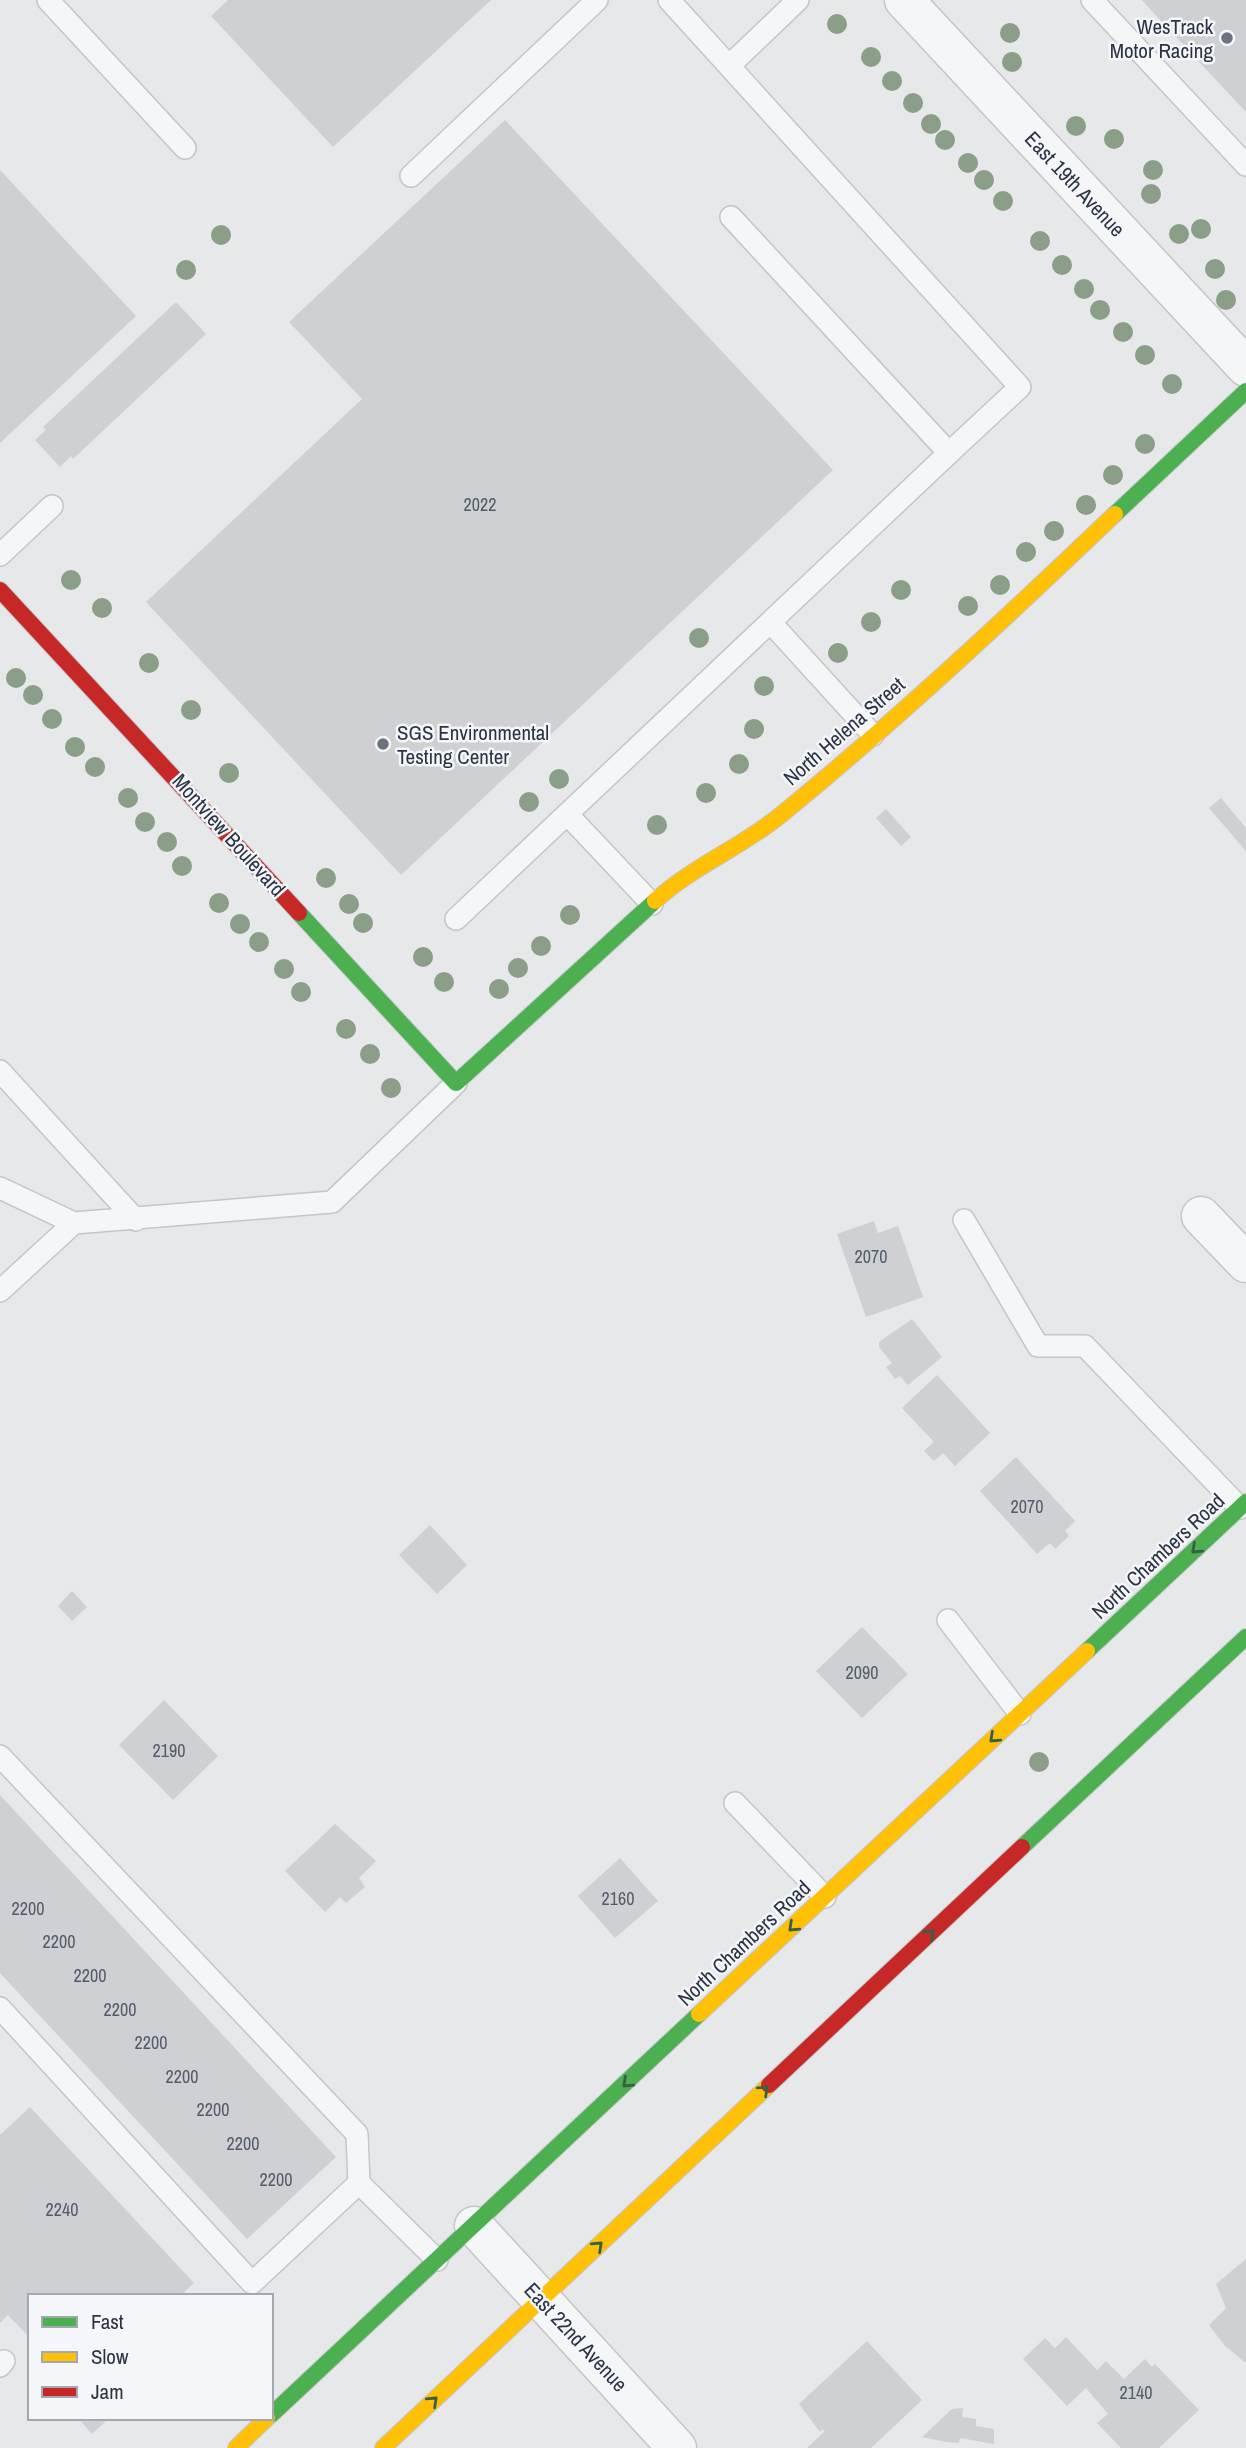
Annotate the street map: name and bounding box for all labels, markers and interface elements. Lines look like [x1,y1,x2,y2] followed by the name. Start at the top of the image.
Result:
[1110,12,1213,65] place label: WesTrack Motor Racing
[1219,30,1235,46] marker: WesTrack Motor Racing
[1018,125,1132,243] street label: East 19th Avenue
[464,492,496,517] house number: 2022
[777,670,911,792] street label: North Helena Street
[397,718,549,771] place label: SGS Environmental Testing Center
[375,736,391,752] marker: SGS Environmental Testing Center
[166,767,292,903] street label: Montview Boulevard
[855,1244,887,1269] house number: 2070
[1085,1487,1231,1625] street label: North Chambers Road
[1011,1494,1043,1519] house number: 2070
[1191,1540,1204,1553] one-way arrow
[846,1660,878,1685] house number: 2090
[989,1729,1002,1742] one-way arrow
[153,1738,185,1763] house number: 2190
[671,1874,817,2012] street label: North Chambers Road
[602,1886,634,1911] house number: 2160
[12,1896,44,1921] house number: 2200
[788,1918,801,1931] one-way arrow
[43,1929,75,1954] house number: 2200
[922,1930,935,1942] one-way arrow
[74,1963,106,1988] house number: 2200
[104,1997,136,2022] house number: 2200
[135,2030,167,2055] house number: 2200
[166,2064,198,2089] house number: 2200
[622,2074,635,2087] one-way arrow
[756,2085,769,2098] one-way arrow
[197,2097,229,2122] house number: 2200
[227,2131,259,2156] house number: 2200
[260,2167,292,2192] house number: 2200
[46,2197,78,2222] house number: 2240
[590,2241,603,2254] one-way arrow
[518,2276,634,2398] street label: East 22nd Avenue
[28,2294,273,2420] legend
[91,2307,124,2336] text: Fast
[91,2342,129,2371] text: Slow
[91,2377,124,2406] text: Jam
[1120,2380,1152,2405] house number: 2140
[424,2397,437,2410] one-way arrow

